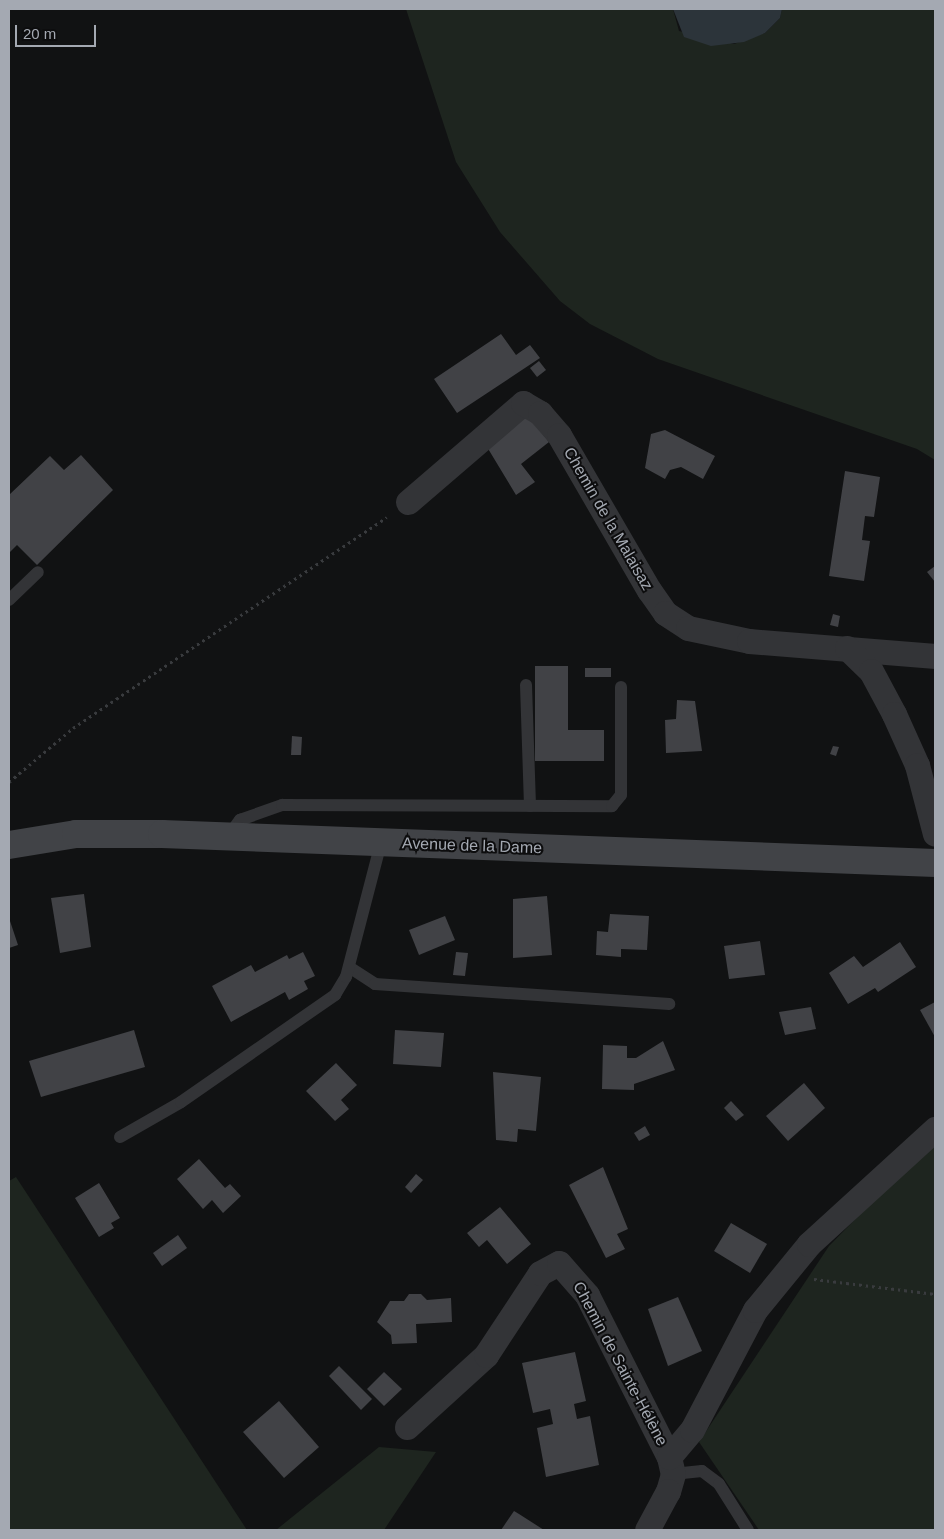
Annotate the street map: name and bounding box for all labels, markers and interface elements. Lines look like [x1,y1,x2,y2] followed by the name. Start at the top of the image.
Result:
[18,15,99,47] scale bar
[23,25,56,42] text: 20 m
[559,444,657,594] street label: Chemin de la Malaisaz
[402,834,542,858] street label: Avenue de la Dame
[569,1279,671,1449] street label: Chemin de Sainte-Hélène

